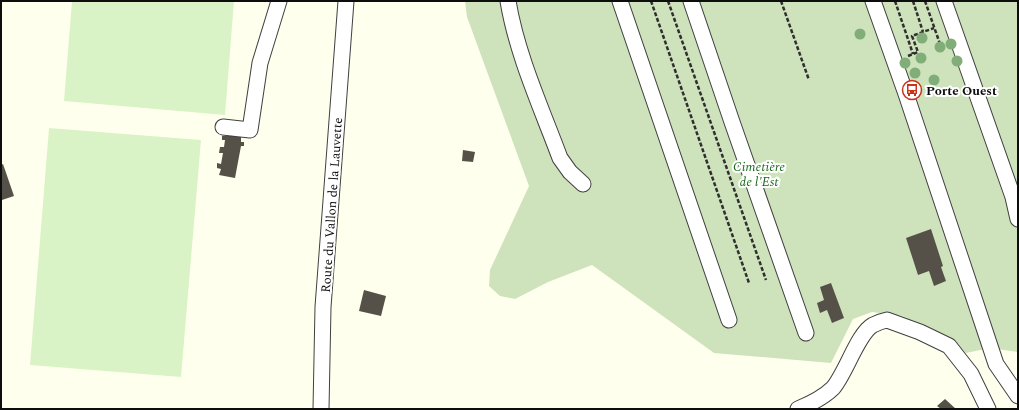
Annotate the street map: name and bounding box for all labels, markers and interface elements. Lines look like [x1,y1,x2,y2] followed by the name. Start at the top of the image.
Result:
[901,79,923,101] bus stop icon: Porte Ouest
[926,81,997,101] place label: Porte Ouest
[316,117,348,293] street label: Route du Vallon de la Lauvette
[733,157,785,192] park label: Cimetière de l'Est

